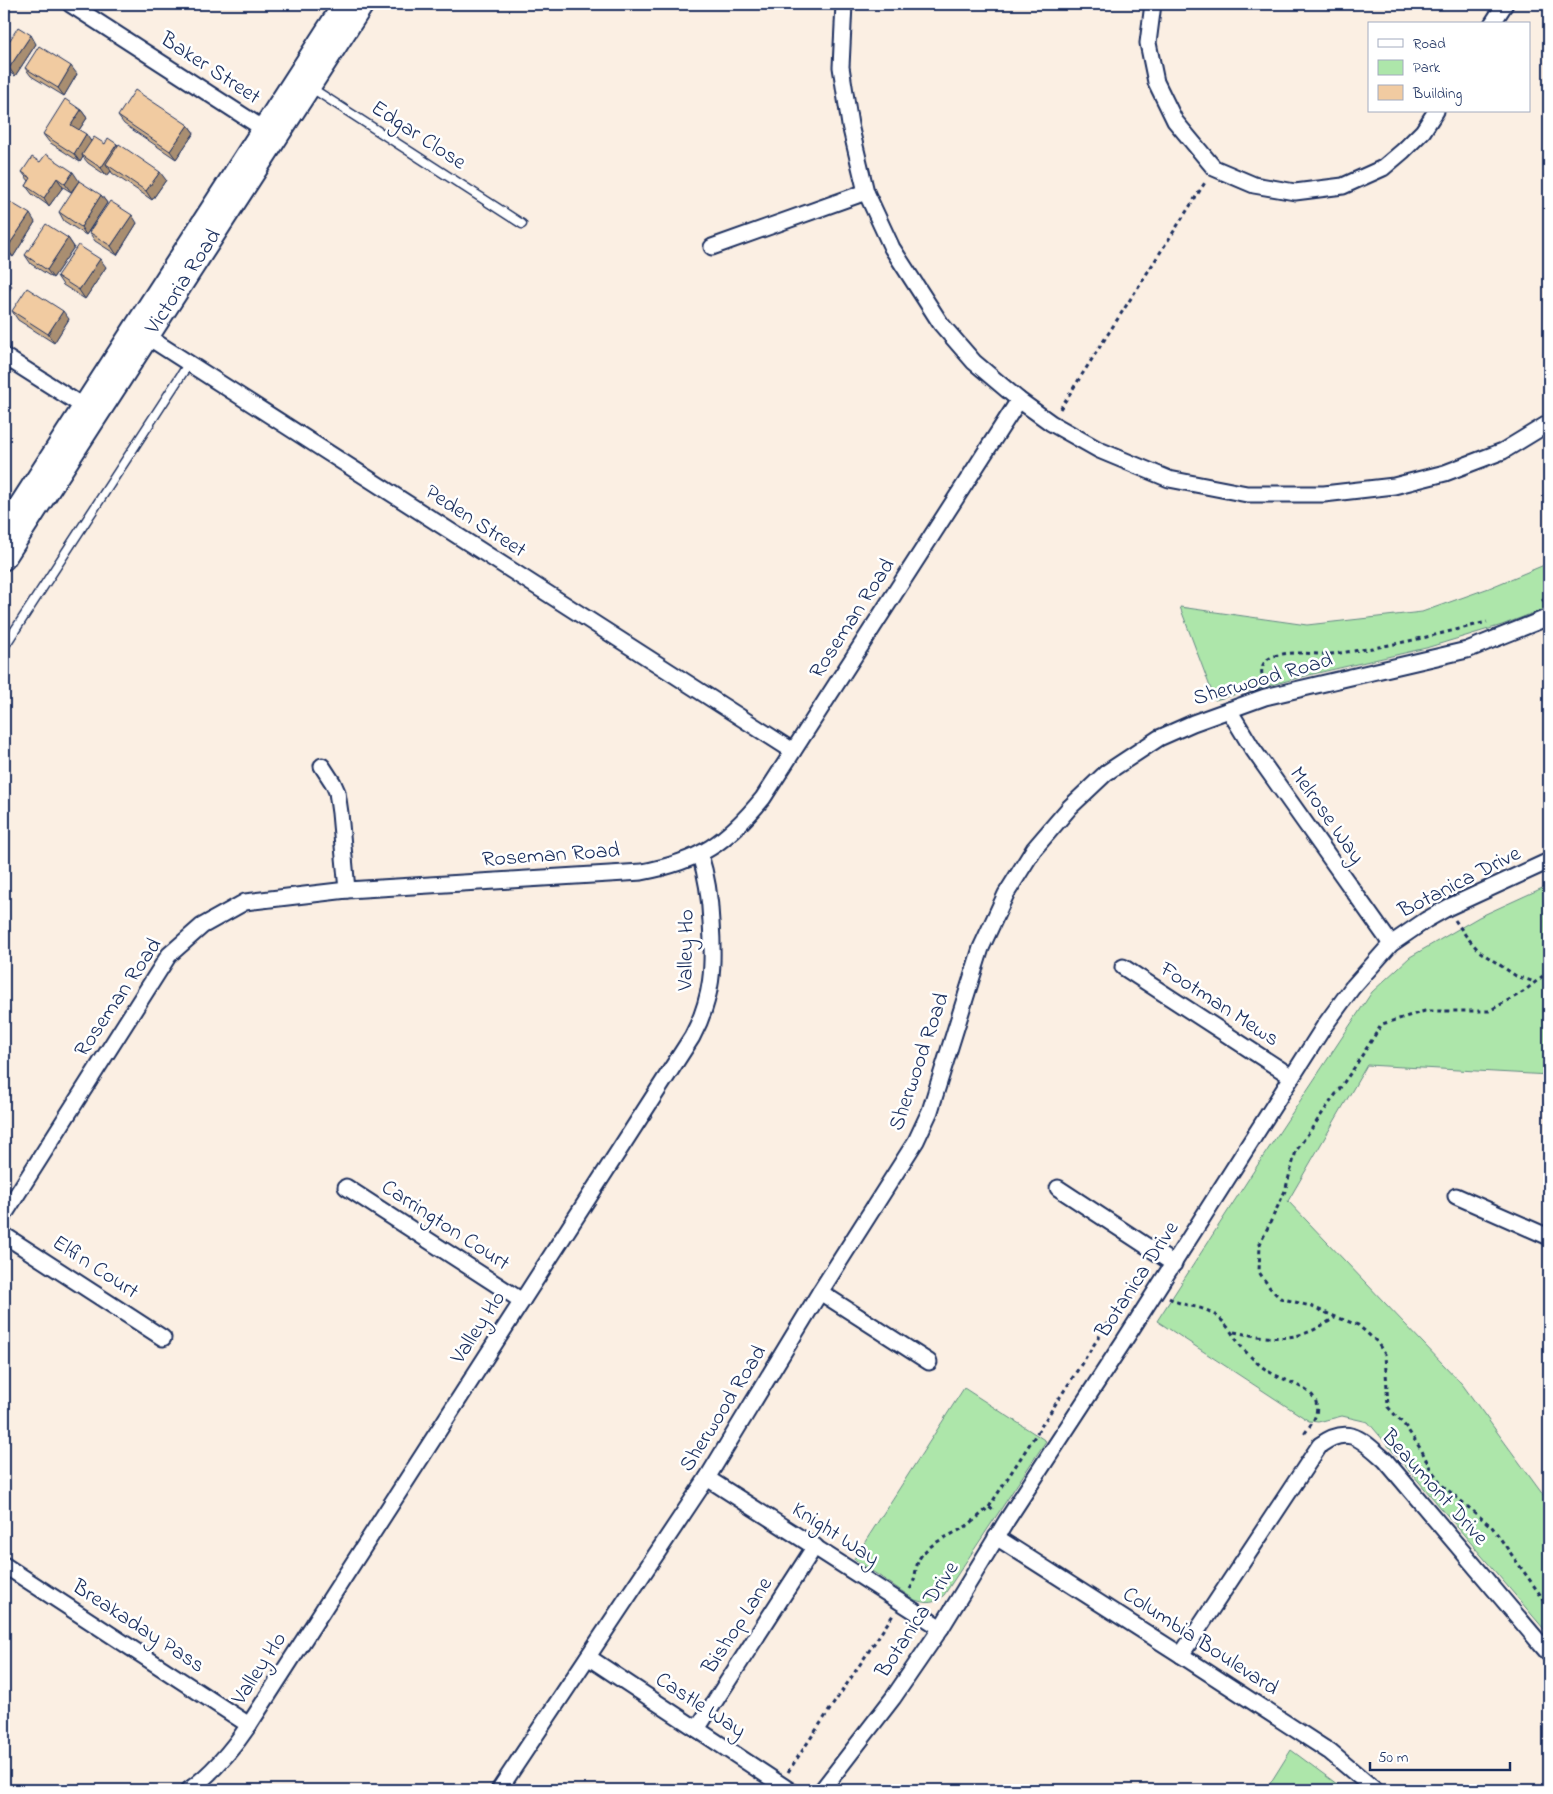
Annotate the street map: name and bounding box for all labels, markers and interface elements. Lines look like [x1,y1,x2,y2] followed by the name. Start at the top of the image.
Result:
[1368,22,1530,112] legend
[153,24,267,114] street label: Baker Street
[1413,33,1446,55] text: Road
[1413,57,1441,79] text: Park
[1412,83,1462,106] text: Building
[363,93,472,180] street label: Edgar Close
[137,223,230,342] street label: Victoria Road
[418,477,533,567] street label: Peden Street
[802,552,904,686] street label: Roseman Road
[1189,645,1337,715] street label: Sherwood Road
[1280,761,1371,872] street label: Melrose Way
[481,835,621,877] street label: Roseman Road
[1392,838,1527,928] street label: Botanica Drive
[670,909,705,992] street label: Valley Ho
[67,932,171,1064] street label: Roseman Road
[1152,954,1285,1056] street label: Footman Mews
[881,989,959,1135] street label: Sherwood Road
[374,1172,516,1281] street label: Carrington Court
[1088,1215,1188,1346] street label: Botanica Drive
[45,1228,145,1308] street label: Elfin Court
[443,1285,515,1372] street label: Valley Ho
[672,1339,776,1479] street label: Sherwood Road
[1372,1422,1495,1554] street label: Beaumont Drive
[784,1495,885,1576] street label: Knight Way
[868,1555,968,1686] street label: Botanica Drive
[64,1571,211,1683] street label: Breakaday Pass
[694,1571,781,1682] street label: Bishop Lane
[1115,1579,1285,1705] street label: Columbia Boulevard
[224,1626,296,1713] street label: Valley Ho
[648,1665,752,1748] street label: Castle Way
[1370,1739,1510,1771] scale bar
[1378,1747,1409,1769] text: 50 m

